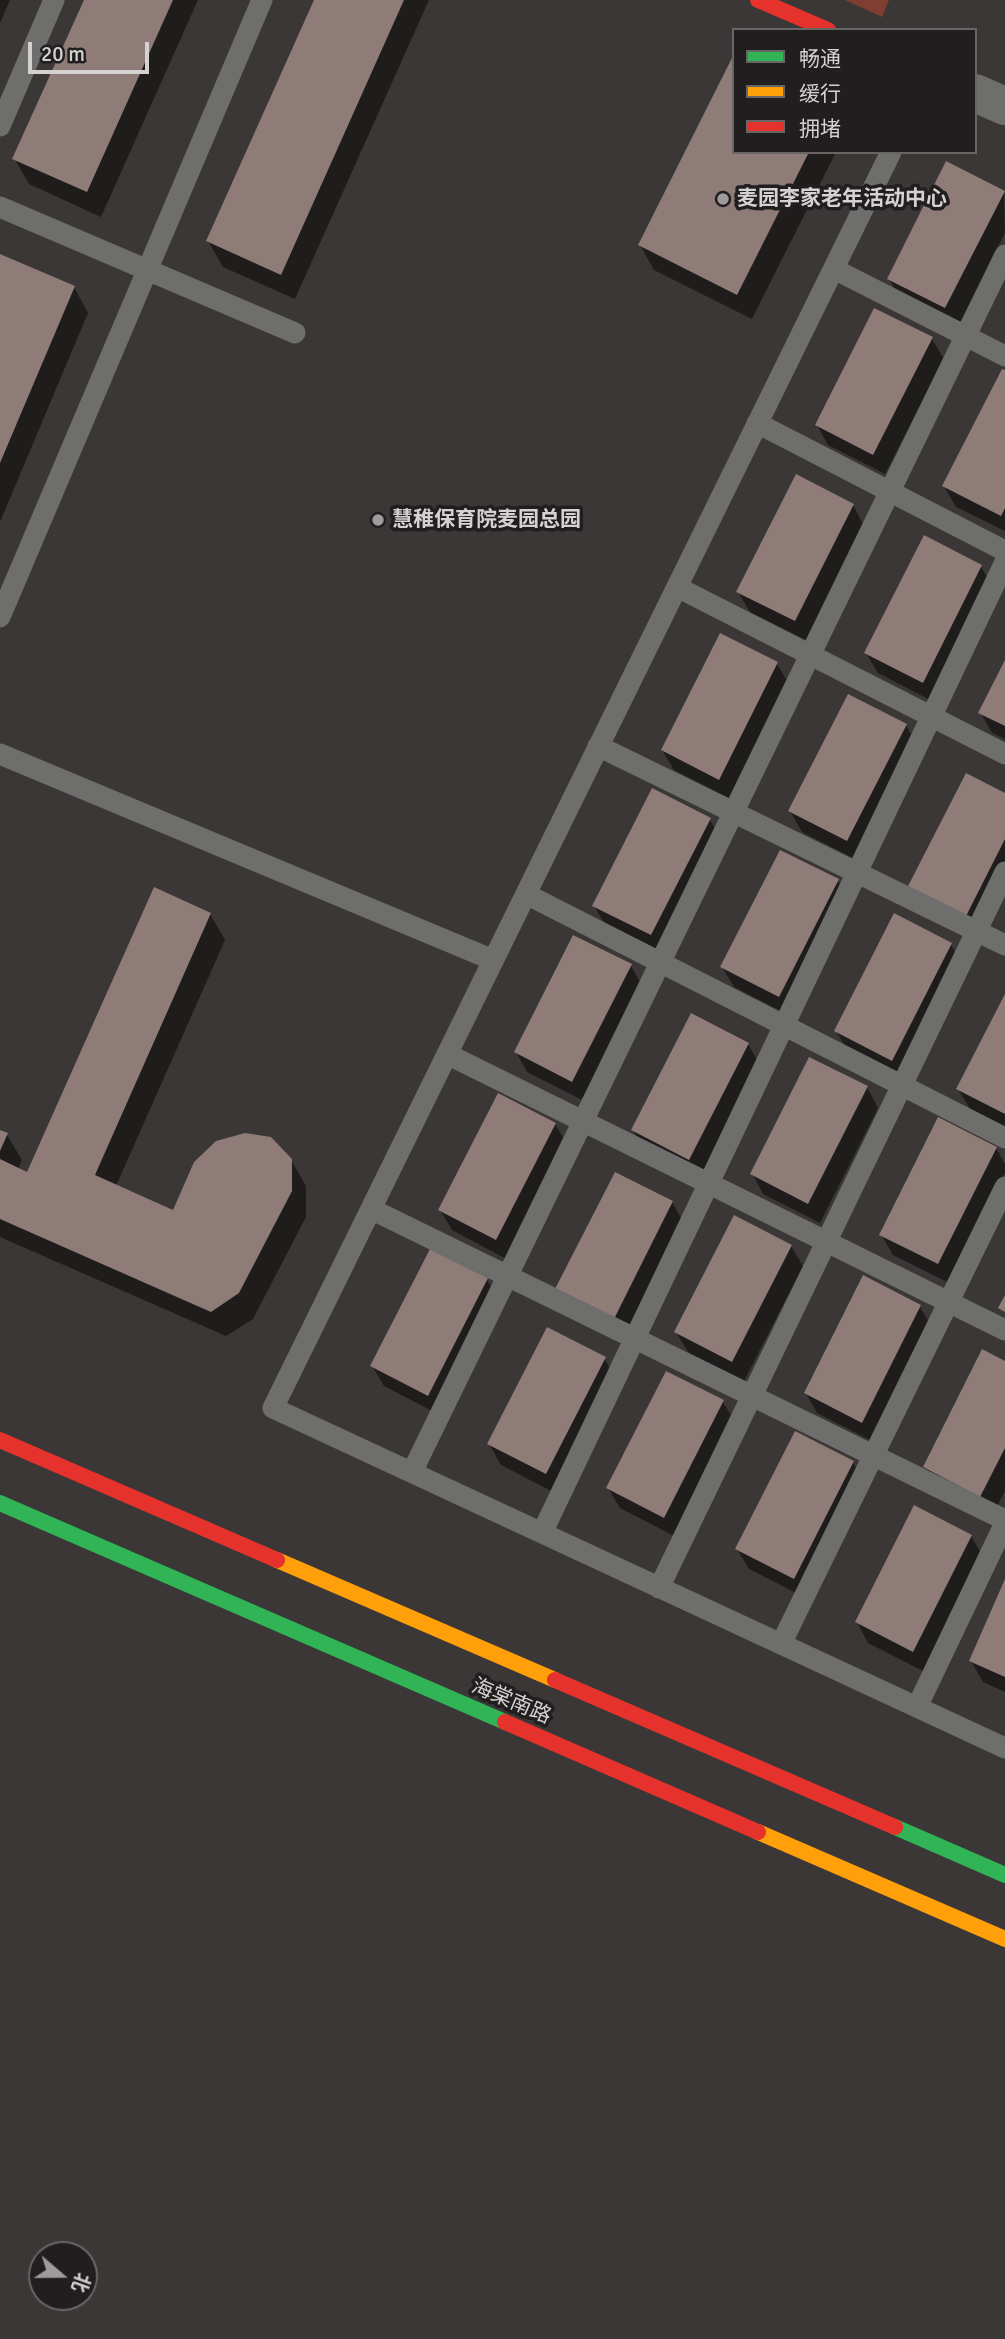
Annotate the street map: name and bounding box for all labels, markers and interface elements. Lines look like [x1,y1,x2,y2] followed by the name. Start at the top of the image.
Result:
[32,28,152,72] scale bar
[732,28,977,154] legend
[41,41,85,67] text: 20 m
[799,46,841,72] text: 畅通
[799,81,841,107] text: 缓行
[799,116,841,142] text: 拥堵
[737,186,947,212] place label: 麦园李家老年活动中心
[715,191,731,207] marker: 麦园李家老年活动中心
[392,507,581,533] place label: 慧稚保育院麦园总园
[370,512,386,528] marker: 慧稚保育院麦园总园
[467,1674,555,1730] street label: 海棠南路
[28,2241,98,2311] north arrow
[66,2269,95,2296] text: 北

